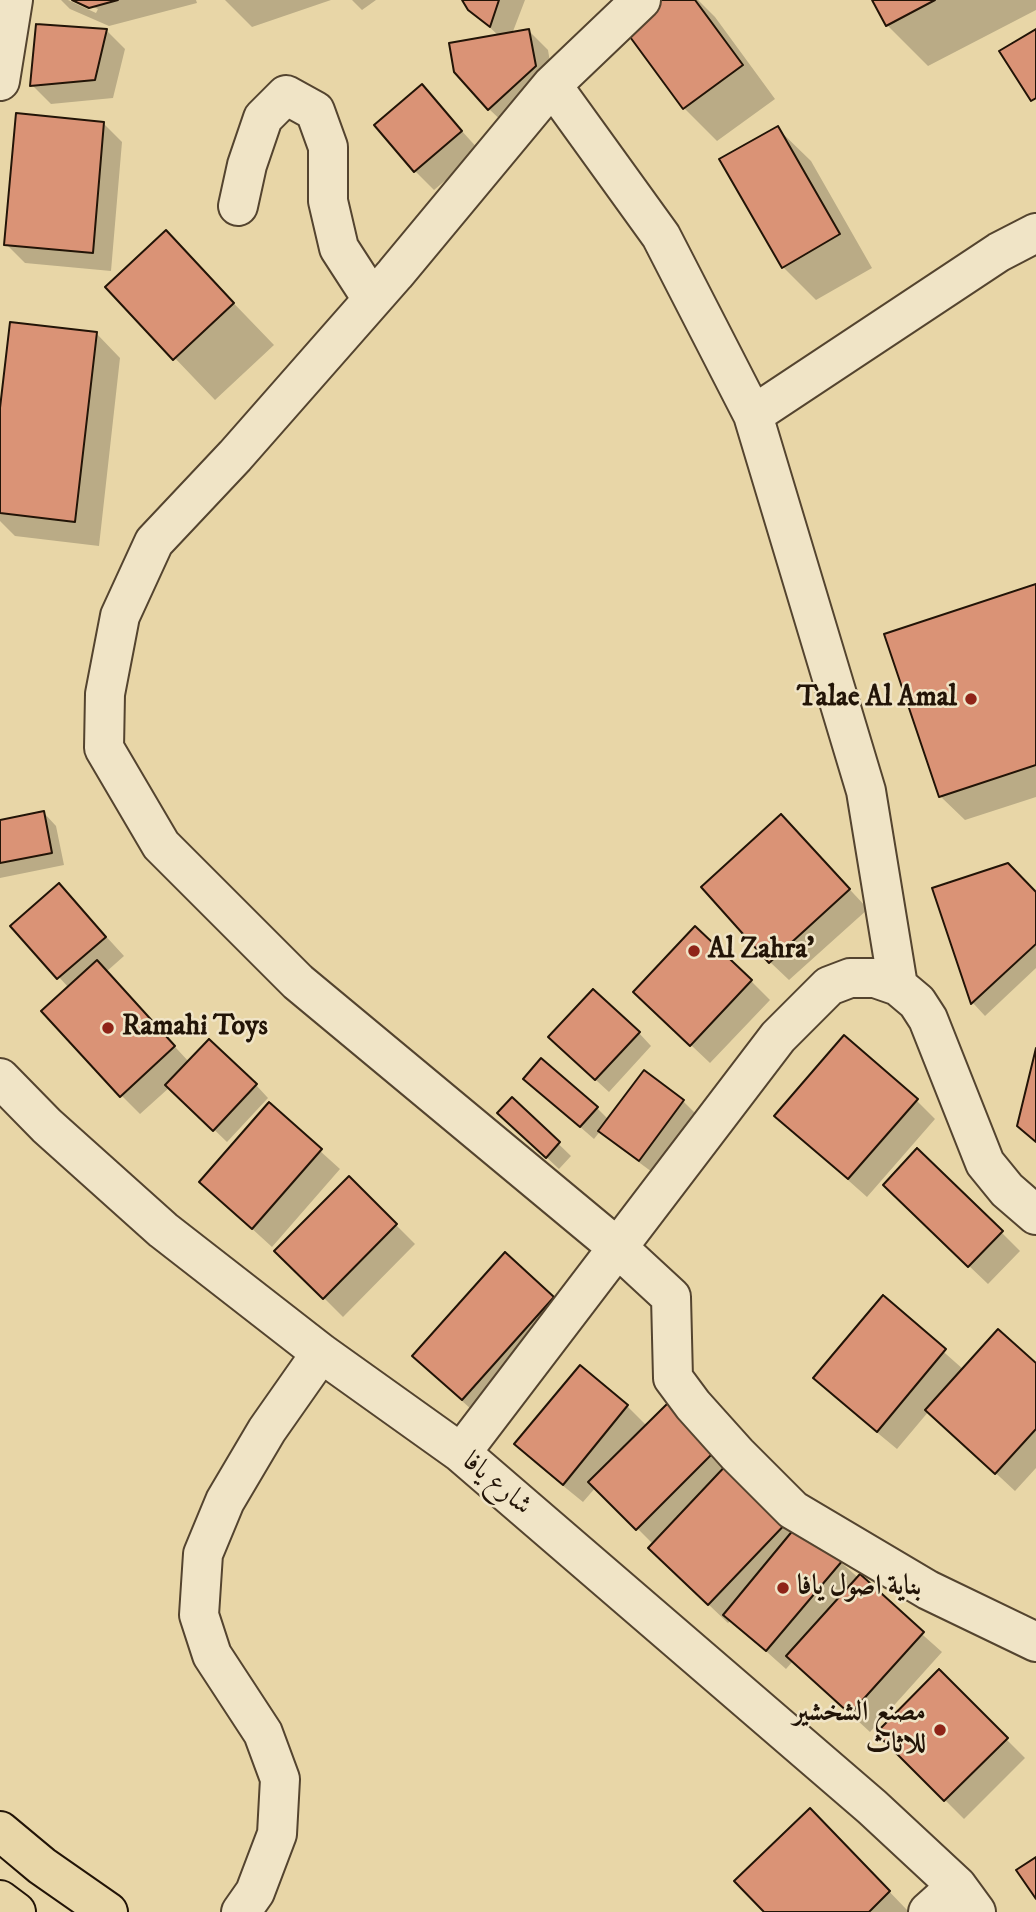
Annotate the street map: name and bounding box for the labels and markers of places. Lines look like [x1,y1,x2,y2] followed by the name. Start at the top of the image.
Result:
[797,682,957,716] place label: Talae Al Amal
[963,691,979,707] marker: Talae Al Amal
[708,934,814,968] place label: Al Zahra'
[686,943,702,959] marker: Al Zahra'
[122,1011,268,1045] place label: Ramahi Toys
[100,1020,116,1036] marker: Ramahi Toys
[797,1571,922,1605] place label: بناية اصول يافا
[775,1580,791,1596] marker: بناية اصول يافا
[793,1697,926,1763] place label: مصنع الشخشير للاثاث
[932,1722,948,1738] marker: مصنع الشخشير للاثاث

